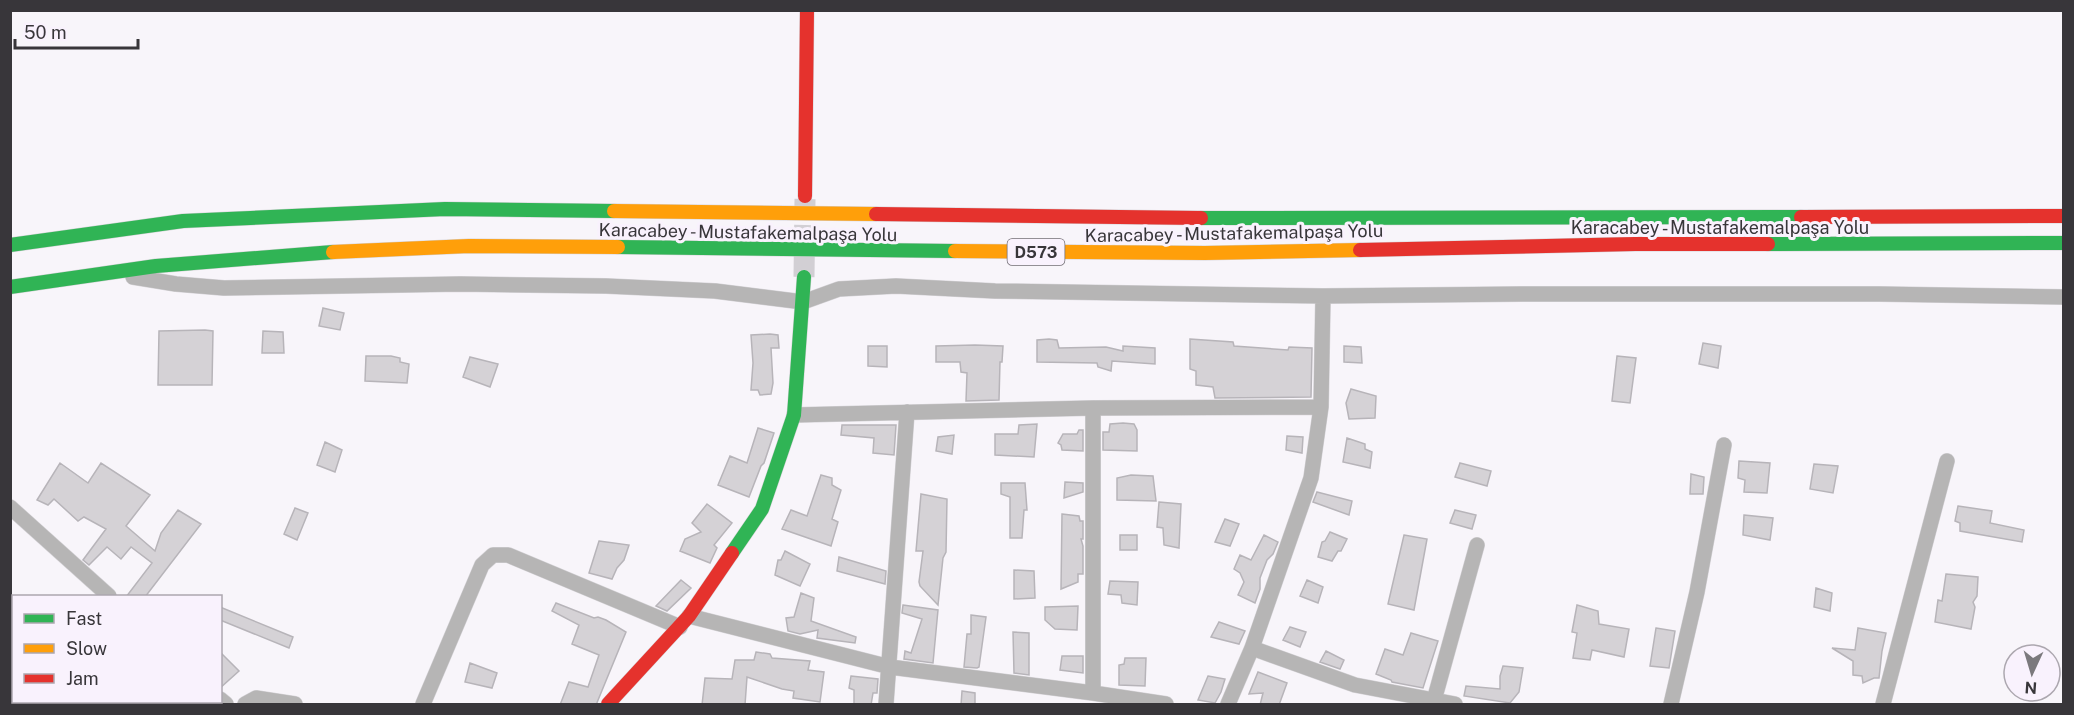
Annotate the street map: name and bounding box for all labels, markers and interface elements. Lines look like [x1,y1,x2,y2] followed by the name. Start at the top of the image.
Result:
[15,12,138,50] scale bar
[24,22,67,43] text: 50 m
[1571,217,1869,238] street label: Karacabey - Mustafakemalpaşa Yolu
[599,219,897,245] street label: Karacabey - Mustafakemalpaşa Yolu
[1085,220,1383,246] street label: Karacabey - Mustafakemalpaşa Yolu
[1008,239,1064,265] road number: D573
[12,595,222,703] legend
[66,608,102,629] text: Fast
[66,638,107,659] text: Slow
[2002,643,2062,703] north arrow
[66,668,99,689] text: Jam
[2024,678,2038,697] text: N

